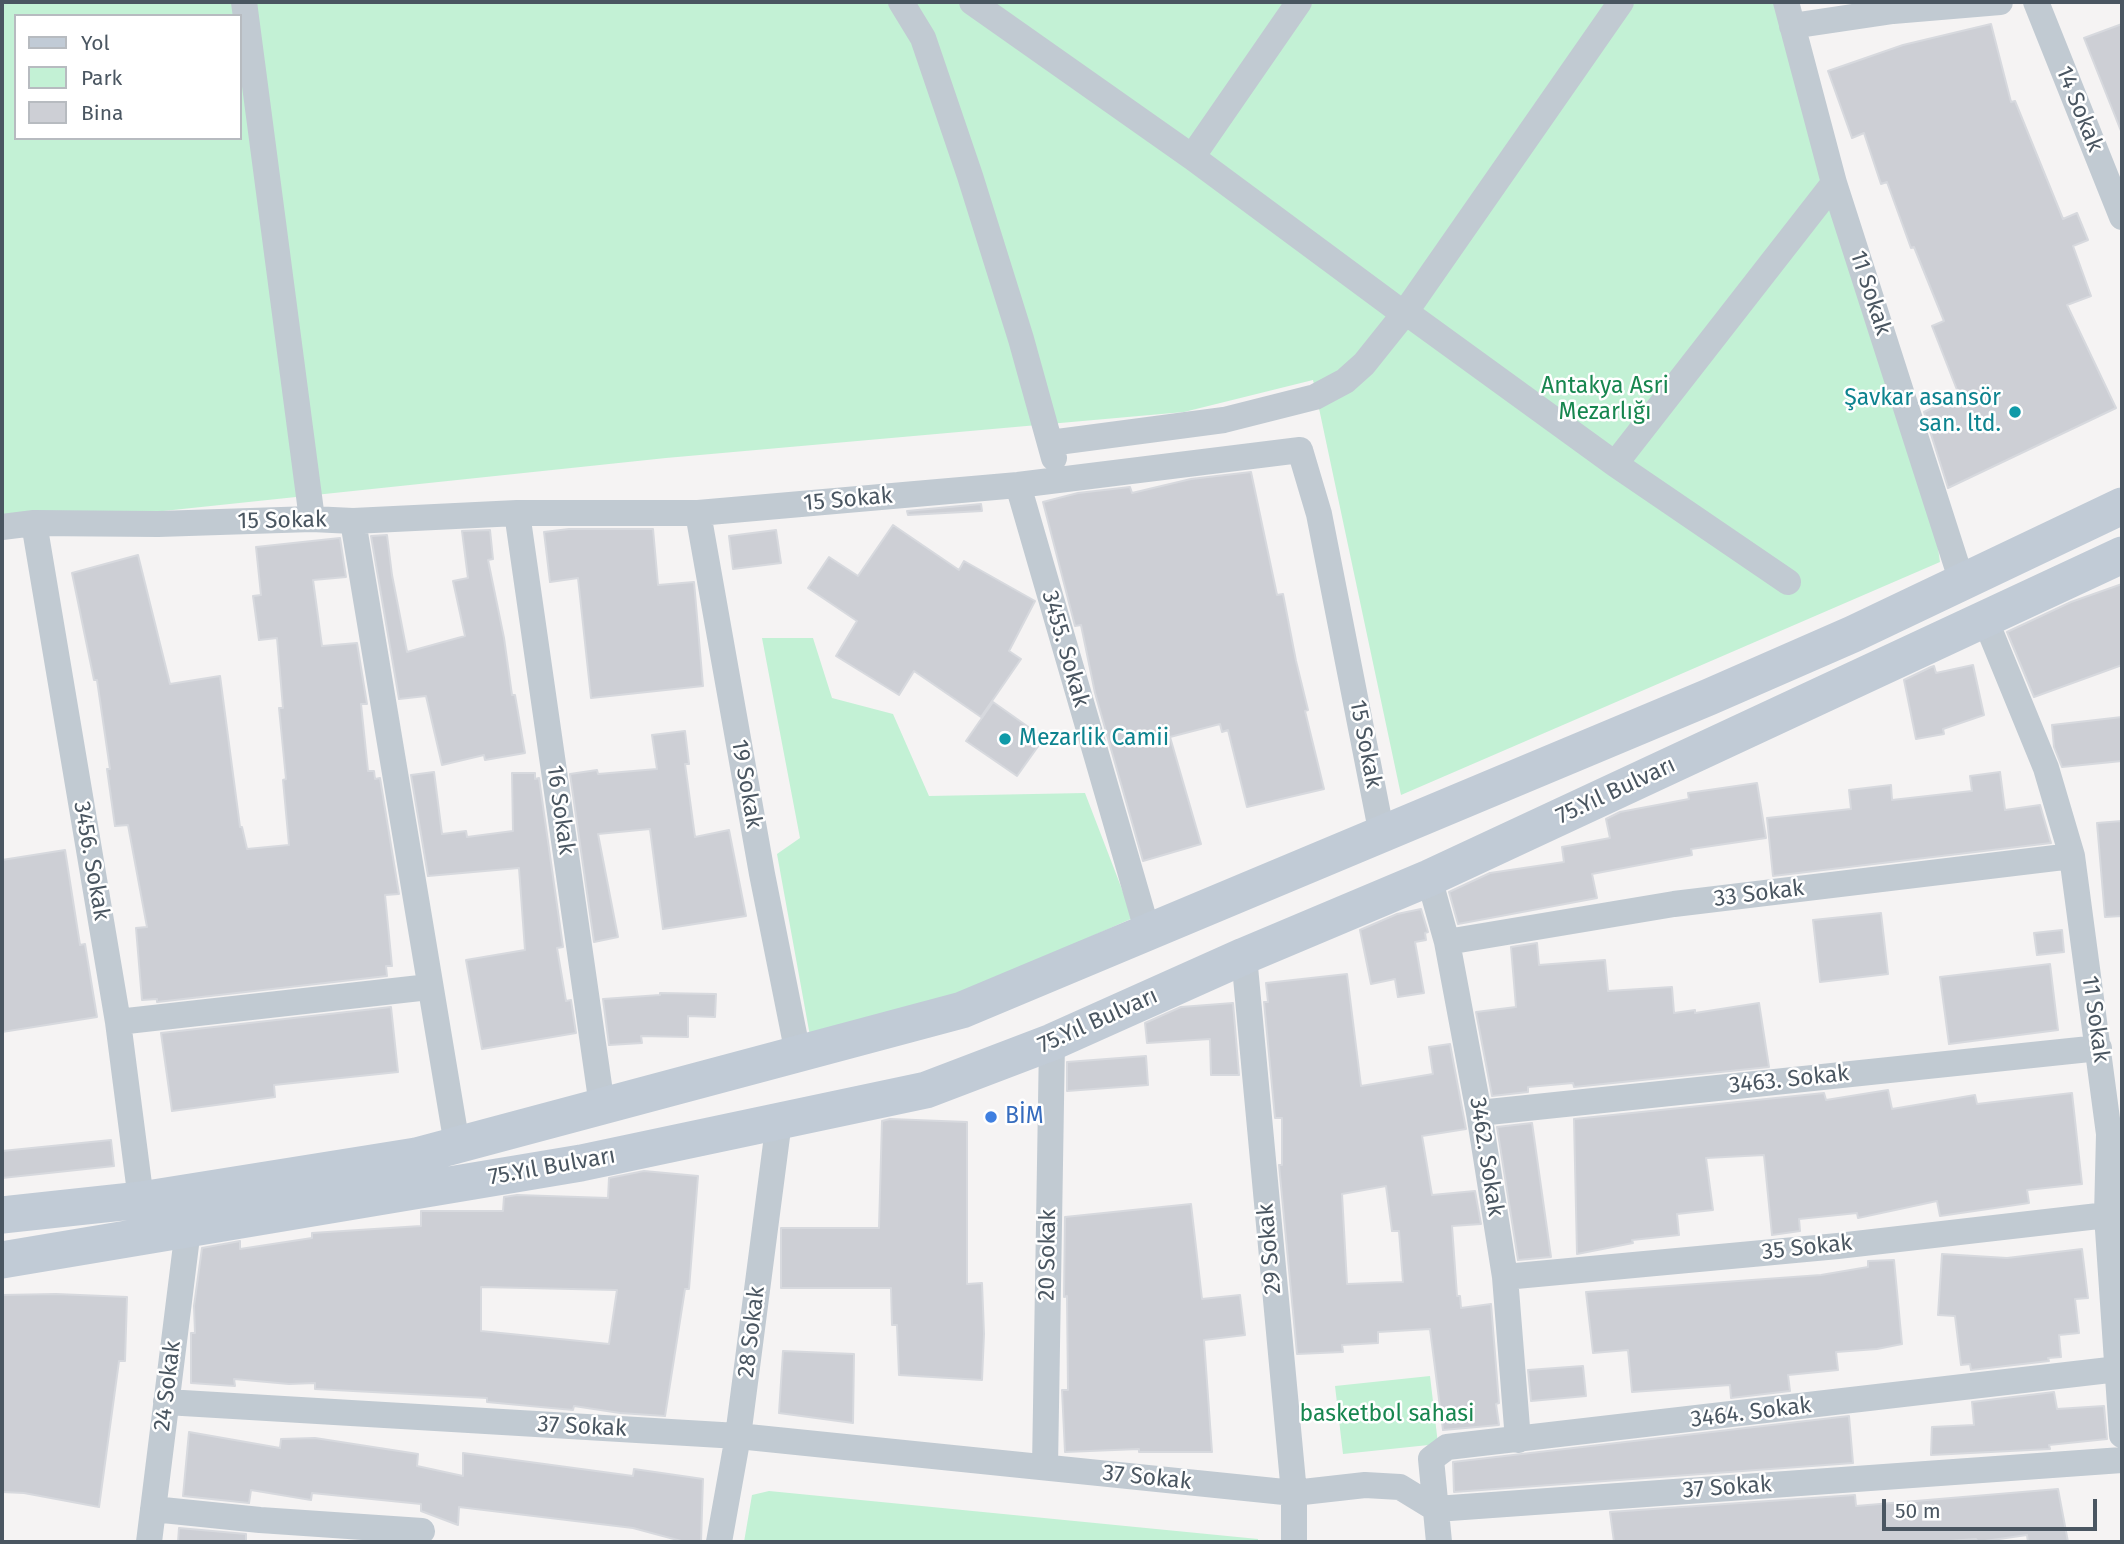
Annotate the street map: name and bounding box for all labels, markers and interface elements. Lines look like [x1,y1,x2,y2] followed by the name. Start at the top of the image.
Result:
[14,14,242,140] legend
[81,30,110,56] text: Yol
[2049,62,2109,156] street label: 14 Sokak
[81,65,122,91] text: Park
[81,100,123,126] text: Bina
[1843,247,1897,339] street label: 11 Sokak
[1541,373,1669,427] park label: Antakya Asri Mezarlığı
[1844,385,2001,439] place label: Şavkar asansör san. ltd.
[2007,404,2023,420] marker: Şavkar asansör san. ltd.
[802,482,894,518] street label: 15 Sokak
[237,506,327,536] street label: 15 Sokak
[1035,588,1095,710] street label: 3455. Sokak
[1343,698,1387,790] street label: 15 Sokak
[1019,725,1169,753] place label: Mezarlik Camii
[997,731,1013,747] marker: Mezarlik Camii
[725,737,767,831] street label: 19 Sokak
[1552,751,1680,831] street label: 75.Yıl Bulvarı
[540,764,580,856] street label: 16 Sokak
[67,799,115,923] street label: 3456. Sokak
[1712,875,1806,913] street label: 33 Sokak
[2075,974,2115,1064] street label: 11 Sokak
[1034,982,1162,1060] street label: 75.Yıl Bulvarı
[1728,1060,1850,1100] street label: 3463. Sokak
[1463,1095,1509,1219] street label: 3462. Sokak
[1005,1103,1044,1131] place label: BİM
[983,1109,999,1125] marker: BİM
[486,1142,618,1192] street label: 75.Yıl Bulvarı
[1252,1202,1288,1296] street label: 29 Sokak
[1033,1209,1063,1301] street label: 20 Sokak
[1760,1230,1854,1266] street label: 35 Sokak
[733,1285,771,1379] street label: 28 Sokak
[149,1339,187,1433] street label: 24 Sokak
[1689,1392,1813,1434] street label: 3464. Sokak
[1300,1401,1474,1429] park label: basketbol sahasi
[537,1411,627,1443] street label: 37 Sokak
[1101,1460,1193,1496] street label: 37 Sokak
[1681,1471,1773,1505] street label: 37 Sokak
[1886,1484,2101,1528] scale bar
[1895,1498,1941,1524] text: 50 m

